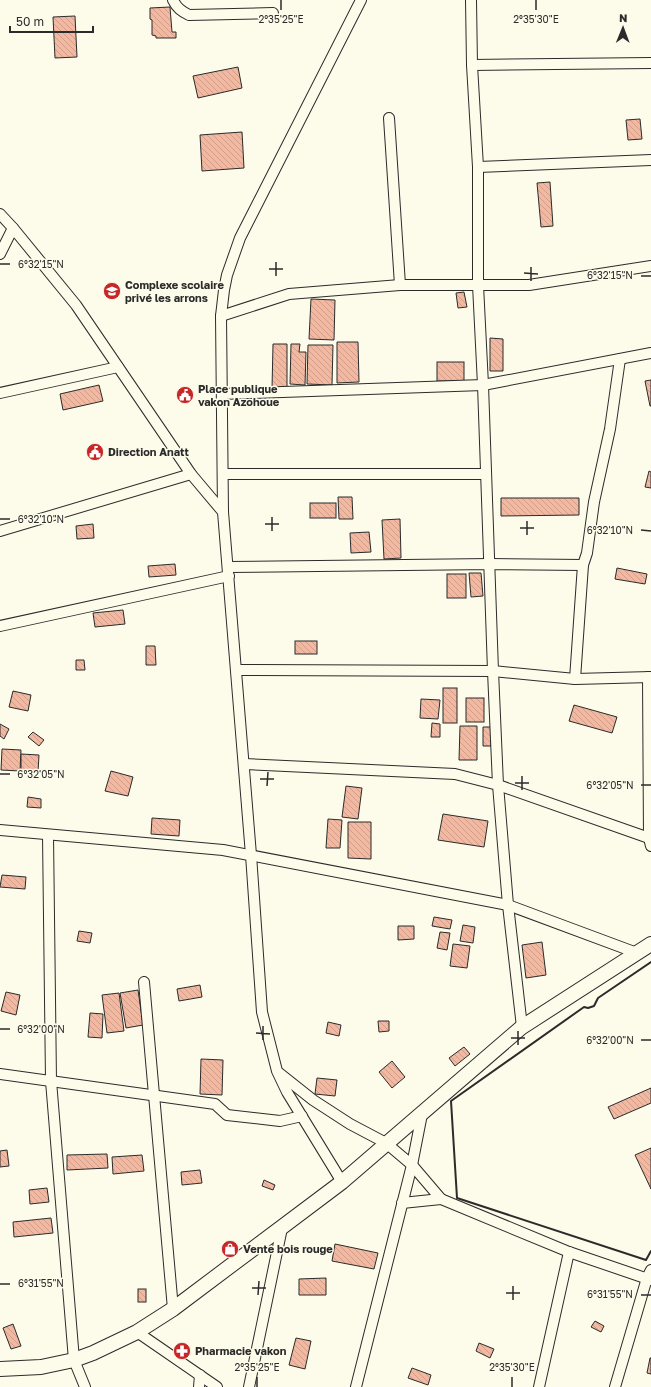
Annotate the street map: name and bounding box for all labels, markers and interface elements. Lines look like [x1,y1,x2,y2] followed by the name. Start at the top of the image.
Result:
[10,8,93,34] scale bar
[603,8,643,48] north arrow
[619,11,627,24] text: N
[258,13,304,25] text: 2°35'25"E
[513,13,559,25] text: 2°35'30"E
[16,14,44,29] text: 50 m
[18,258,64,270] text: 6°32'15"N
[587,269,633,281] text: 6°32'15"N
[125,278,224,304] place label: Complexe scolaire privé les arrons
[102,281,122,301] school or university icon: Complexe scolaire privé les arrons
[198,382,280,408] place label: Place publique vakon Azohoue
[175,385,195,405] public building icon: Place publique vakon Azohoue
[85,442,105,462] public building icon: Direction Anatt
[108,445,189,458] place label: Direction Anatt
[18,513,64,525] text: 6°32'10"N
[587,524,633,536] text: 6°32'10"N
[17,768,65,780] text: 6°32'05"N
[586,779,634,791] text: 6°32'05"N
[17,1023,65,1035] text: 6°32'00"N
[586,1034,634,1046] text: 6°32'00"N
[220,1239,240,1259] shop icon: Vente bois rouge
[243,1242,333,1255] place label: Vente bois rouge
[18,1277,64,1289] text: 6°31'55"N
[587,1288,633,1300] text: 6°31'55"N
[172,1341,192,1361] pharmacy icon: Pharmacie vakon
[195,1344,287,1357] place label: Pharmacie vakon
[234,1361,280,1373] text: 2°35'25"E
[489,1361,535,1373] text: 2°35'30"E

